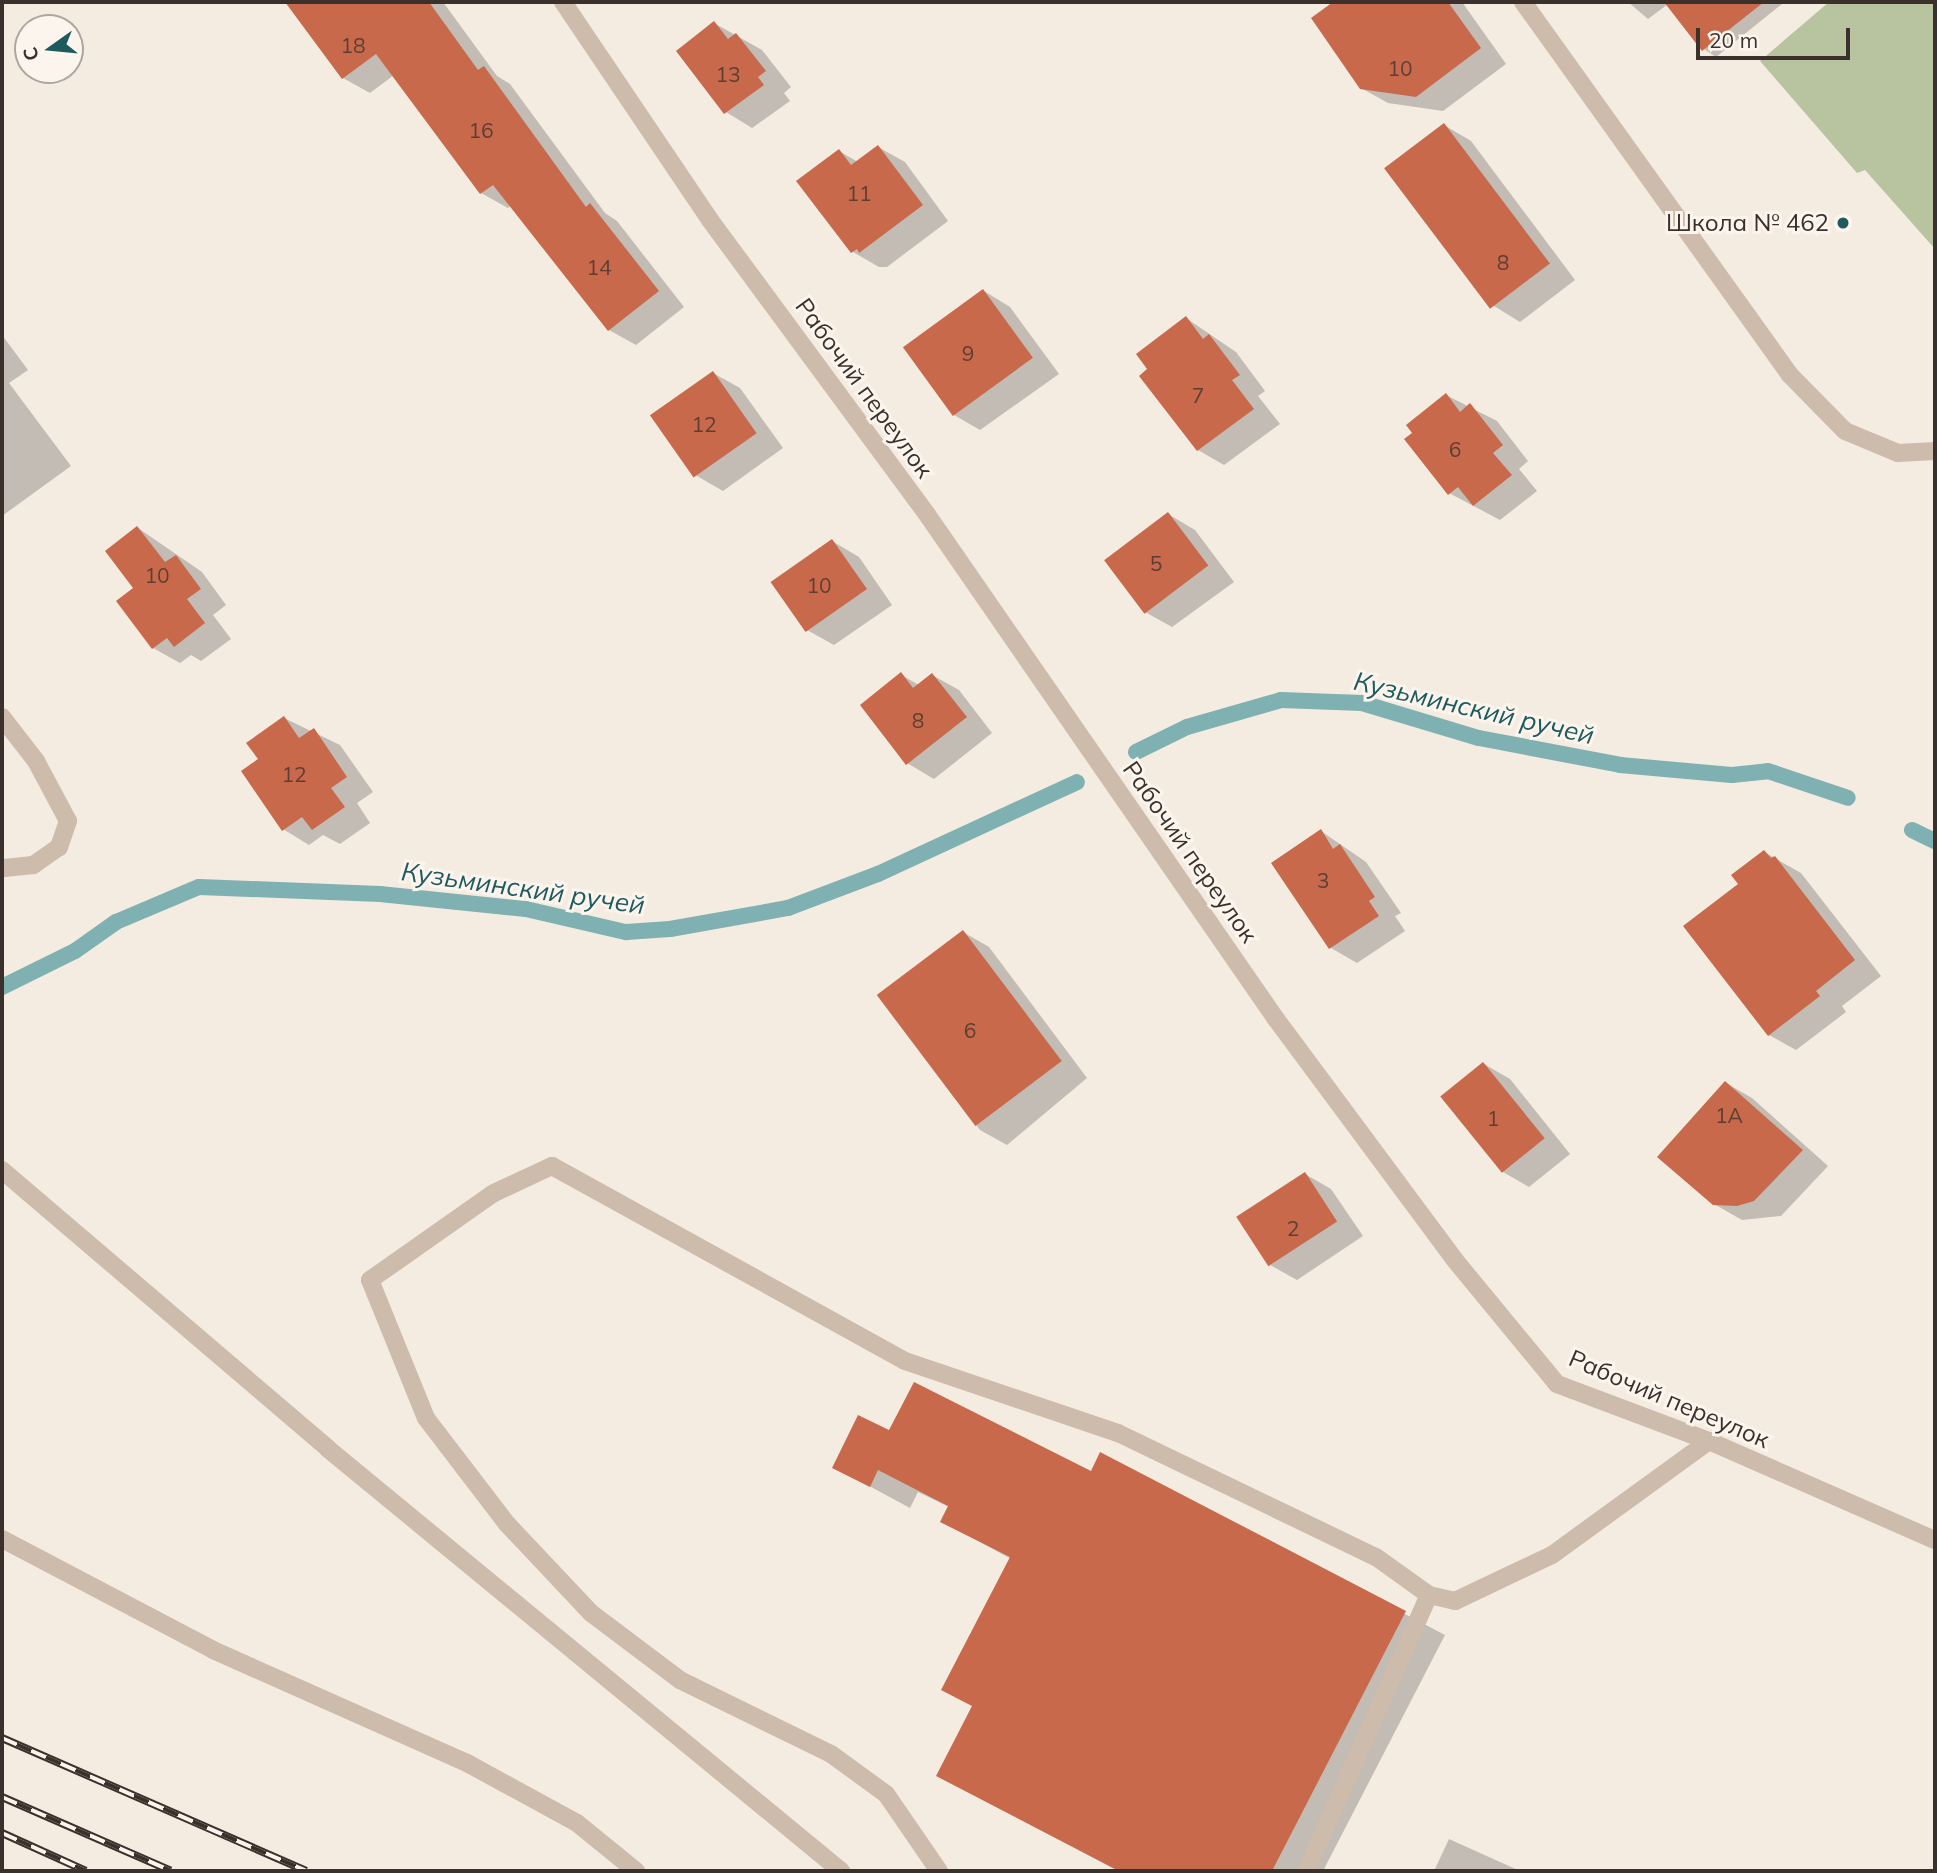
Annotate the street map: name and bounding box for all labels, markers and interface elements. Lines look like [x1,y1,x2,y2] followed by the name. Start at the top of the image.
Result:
[14,14,84,84] north arrow
[1699,14,1853,58] scale bar
[1709,27,1758,53] text: 20 m
[340,32,366,58] house number: 18
[17,45,44,63] text: С
[1387,55,1413,81] house number: 10
[715,61,741,87] house number: 13
[468,117,494,143] house number: 16
[846,180,872,206] house number: 11
[1666,209,1829,237] place label: Школа № 462
[1835,215,1851,231] marker: Школа № 462
[1497,249,1509,275] house number: 8
[586,254,612,280] house number: 14
[789,293,939,483] street label: Рабочий переулок
[962,340,974,366] house number: 9
[1192,382,1204,408] house number: 7
[691,411,717,437] house number: 12
[1449,436,1461,462] house number: 6
[1150,550,1162,576] house number: 5
[144,562,170,588] house number: 10
[806,572,832,598] house number: 10
[1351,665,1597,751] water label: Кузьминский ручей
[912,707,924,733] house number: 8
[1117,756,1263,948] street label: Рабочий переулок
[281,761,307,787] house number: 12
[399,855,647,921] water label: Кузьминский ручей
[1317,867,1329,893] house number: 3
[964,1017,976,1043] house number: 6
[1715,1102,1743,1128] house number: 1А
[1487,1105,1499,1131] house number: 1
[1287,1215,1299,1241] house number: 2
[1565,1344,1773,1454] street label: Рабочий переулок

